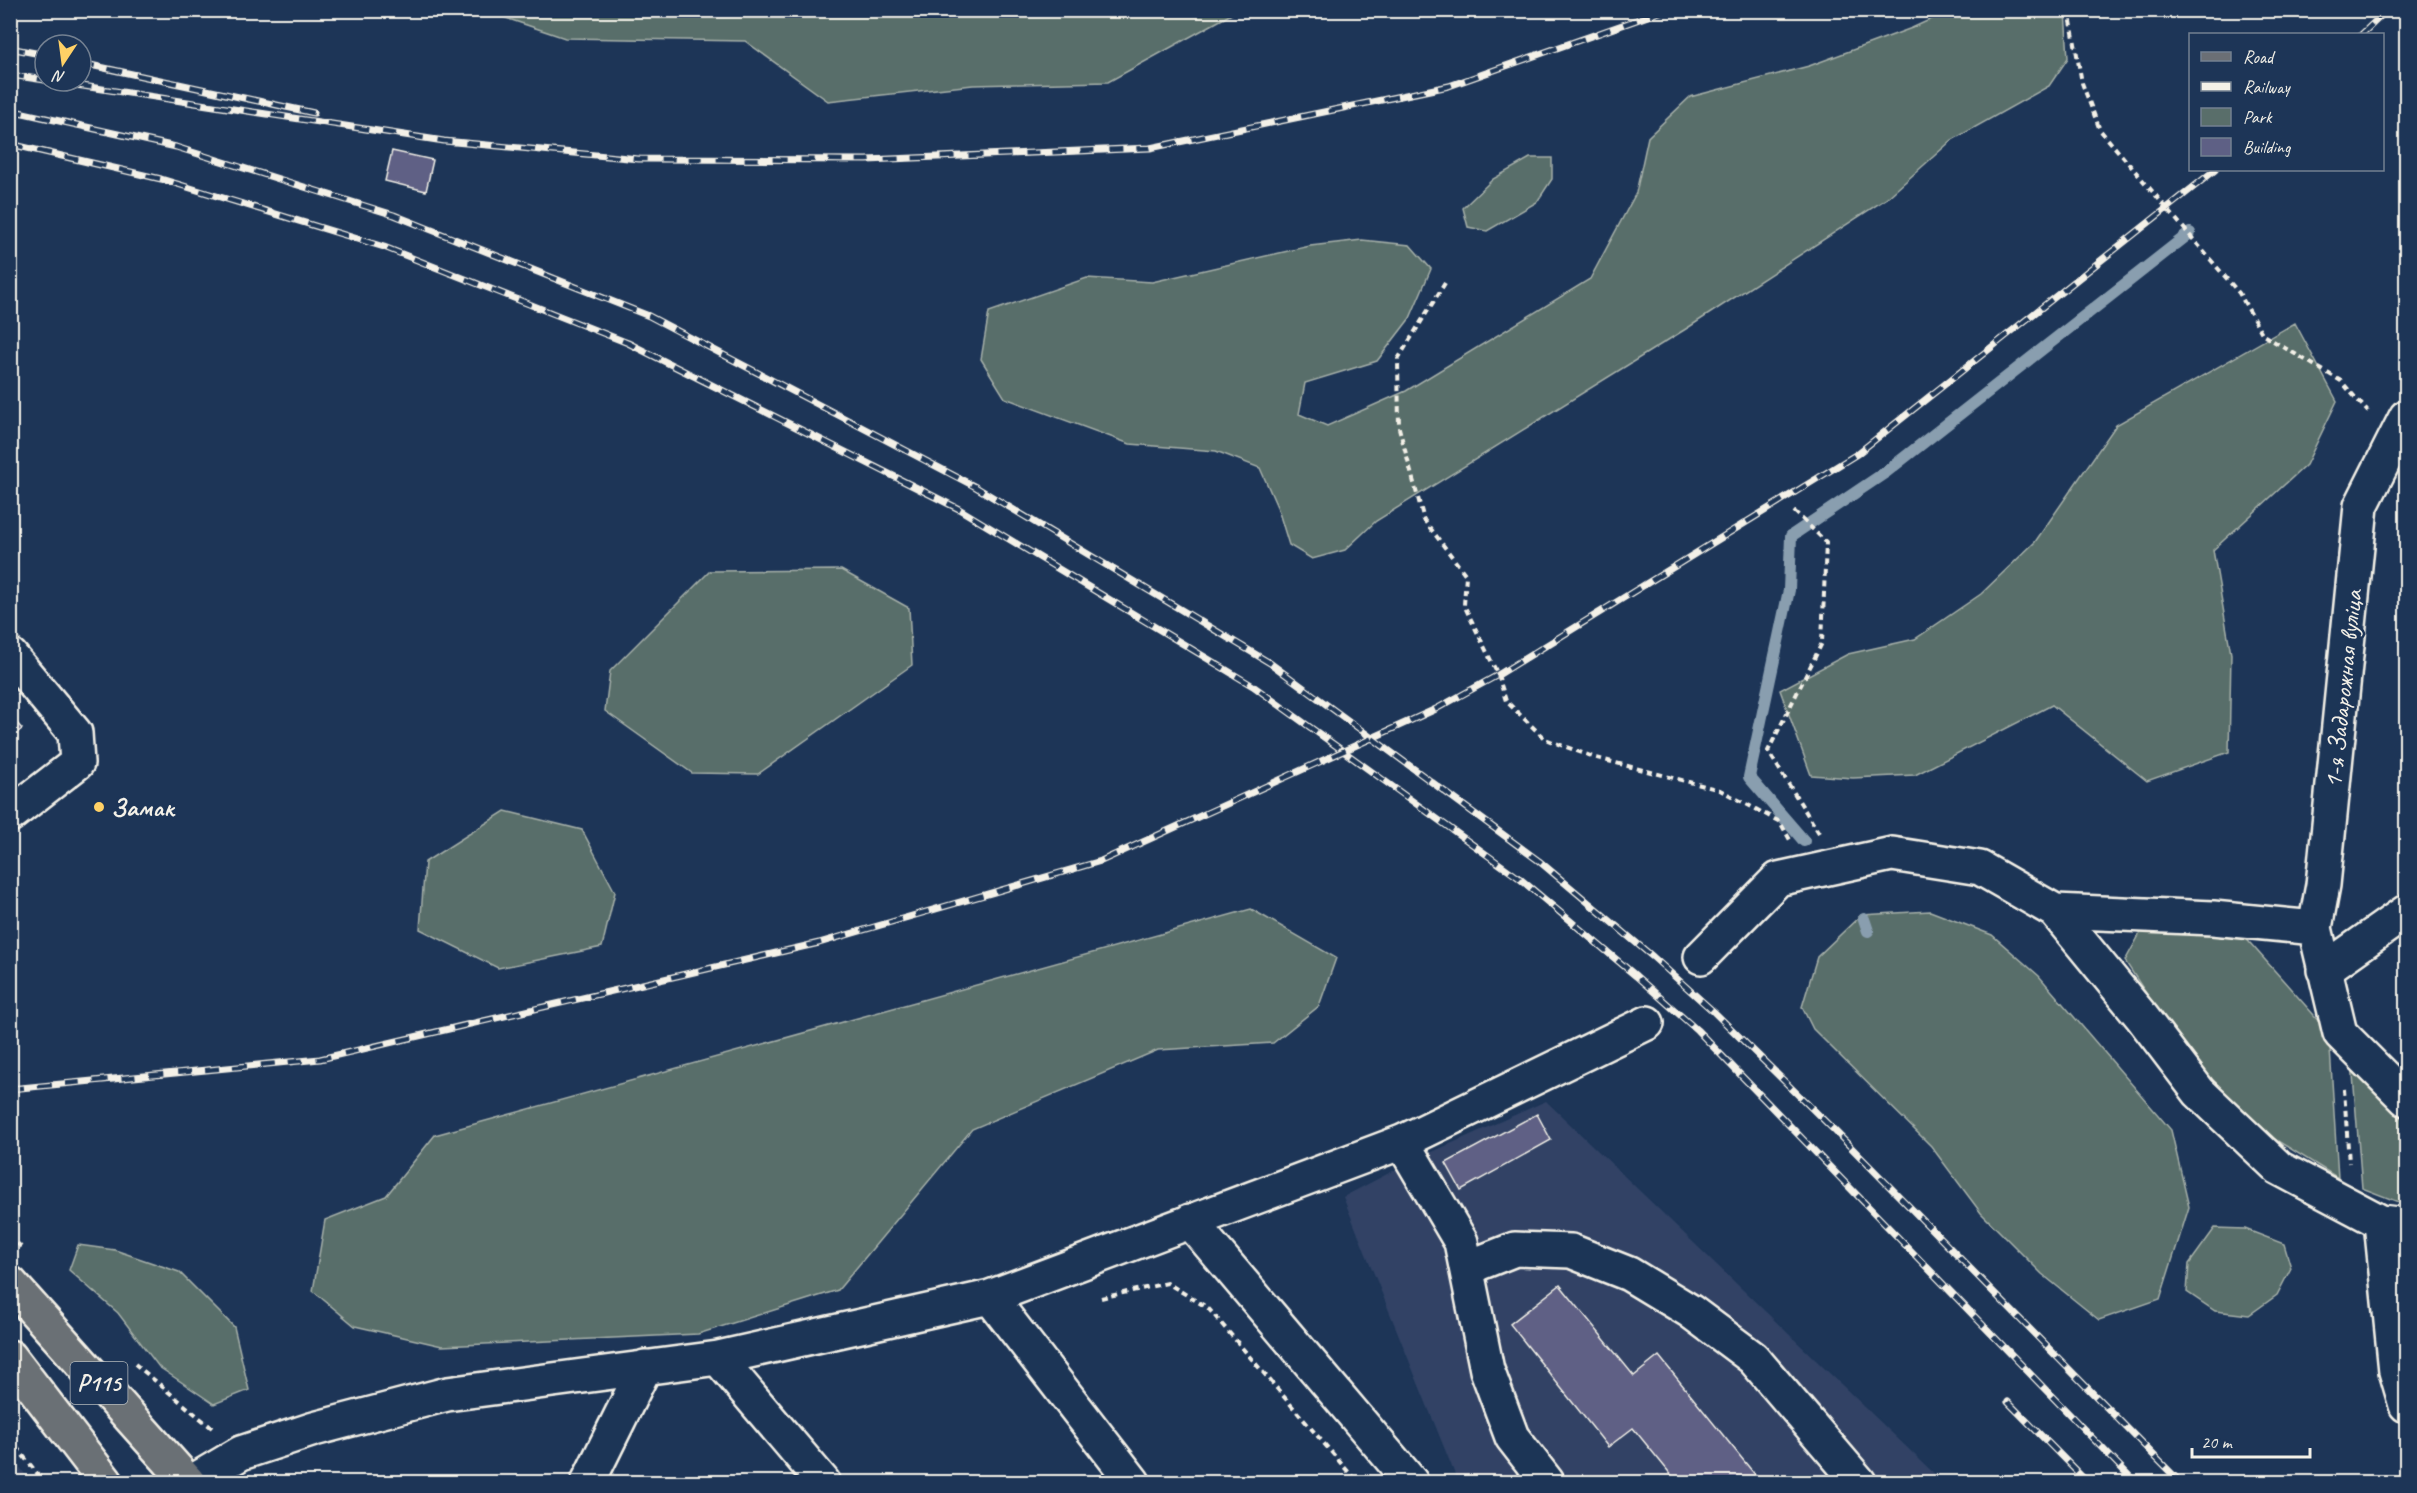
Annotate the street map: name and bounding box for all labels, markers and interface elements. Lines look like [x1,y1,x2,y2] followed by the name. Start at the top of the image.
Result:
[33,33,93,93] north arrow
[2189,33,2384,171] legend
[2243,46,2276,68] text: Road
[50,65,67,87] text: N
[2243,76,2291,98] text: Railway
[2243,106,2273,128] text: Park
[2243,136,2292,158] text: Building
[2316,587,2370,790] street label: 1-я Задарожная вуліца
[111,791,175,824] place label: Замак
[92,800,106,814] marker: Замак
[70,1362,128,1404] road number: Р115
[2192,1421,2310,1459] scale bar
[2201,1431,2234,1453] text: 20 m

